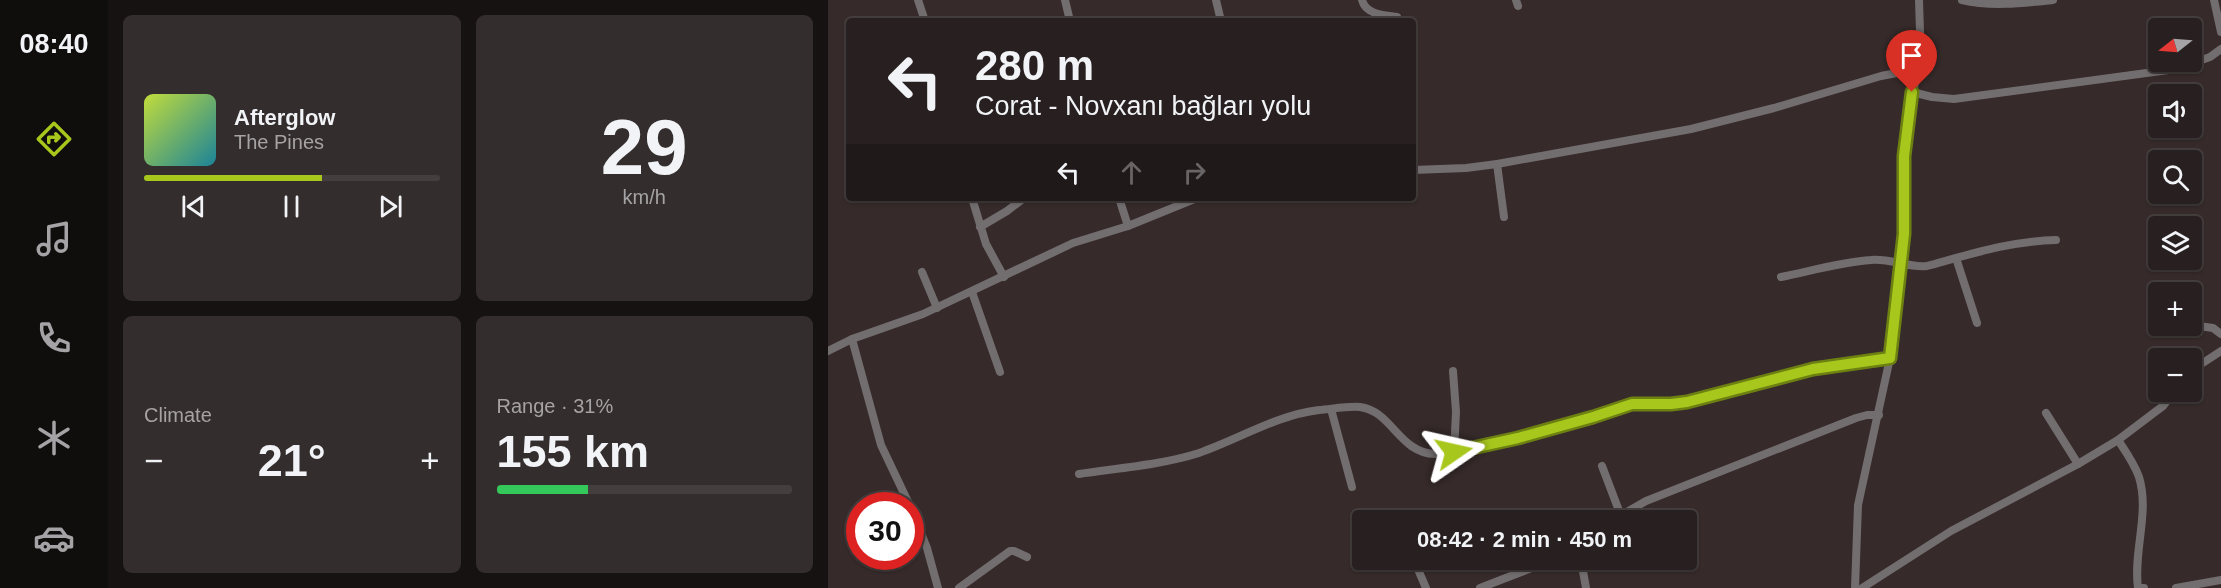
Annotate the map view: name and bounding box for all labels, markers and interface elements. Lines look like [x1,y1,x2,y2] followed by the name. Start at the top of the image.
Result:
[2148,18,2202,72] north arrow
[2148,18,2202,402] map controls
[19,29,89,59] text: 08:40
[1886,30,1937,92] pin
[1895,39,1928,72] icon: arrive
[876,42,954,120] icon: left
[975,42,1094,89] text: 280 m
[2148,84,2202,138] button: sound
[975,91,1311,121] text: Corat - Novxanı bağları yolu
[601,103,688,191] text: 29
[234,105,335,130] text: Afterglow
[33,118,75,160] icon: directions
[234,131,324,153] text: The Pines
[2148,150,2202,204] button: search
[1052,156,1085,189] icon: left
[1115,156,1148,189] icon: ahead
[1178,156,1211,189] icon: right
[623,186,666,208] text: km/h
[177,190,210,223] icon: previous
[275,190,308,223] icon: pause
[374,190,407,223] icon: next
[2148,216,2202,270] button: layers
[33,218,75,260] icon: music
[2148,282,2202,336] button: +
[33,317,75,359] icon: phone
[2148,348,2202,402] button: −
[497,395,613,417] text: Range · 31%
[144,404,212,426] text: Climate
[33,417,75,459] icon: climate
[1422,420,1486,484] position arrow
[497,426,649,477] text: 155 km
[258,435,326,486] text: 21°
[144,442,163,479] text: −
[420,442,440,479] text: +
[846,492,924,570] speed limit sign: 30
[33,517,75,559] icon: car
[1417,527,1632,552] text: 08:42 · 2 min · 450 m

